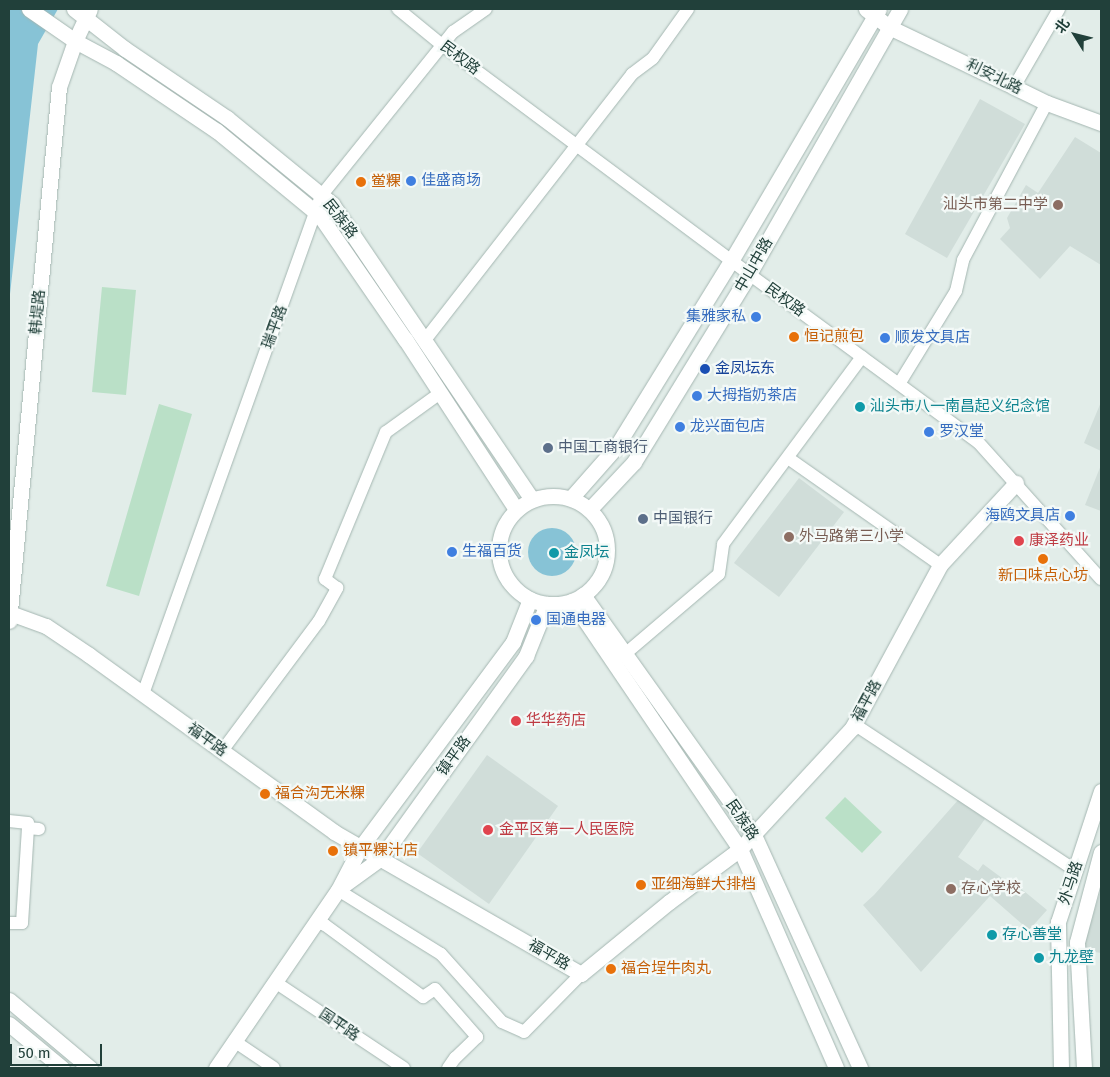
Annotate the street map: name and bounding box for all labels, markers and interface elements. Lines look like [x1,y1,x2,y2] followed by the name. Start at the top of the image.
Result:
[1050,10,1100,60] north arrow
[1051,15,1073,37] text: 北
[437,37,483,79] street label: 民权路
[963,56,1025,98] street label: 利安北路
[421,172,481,190] place label: 佳盛商场
[371,173,401,191] place label: 鲎粿
[405,175,417,187] marker: 佳盛商场
[355,176,367,188] marker: 鲎粿
[319,196,361,242] street label: 民族路
[943,196,1048,214] place label: 汕头市第二中学
[1052,199,1064,211] marker: 汕头市第二中学
[731,235,777,295] street label: 中山中路
[762,279,808,321] street label: 民权路
[27,289,49,335] street label: 韩堤路
[259,303,291,351] street label: 瑞平路
[686,308,746,326] place label: 集雅家私
[750,311,762,323] marker: 集雅家私
[804,328,864,346] place label: 恒记煎包
[895,329,970,347] place label: 顺发文具店
[788,331,800,343] marker: 恒记煎包
[879,332,891,344] marker: 顺发文具店
[715,360,775,378] place label: 金凤坛东
[699,363,711,375] marker: 金凤坛东
[707,387,797,405] place label: 大拇指奶茶店
[691,390,703,402] marker: 大拇指奶茶店
[870,398,1050,416] place label: 汕头市八一南昌起义纪念馆
[854,401,866,413] marker: 汕头市八一南昌起义纪念馆
[690,418,765,436] place label: 龙兴面包店
[674,421,686,433] marker: 龙兴面包店
[939,423,984,441] place label: 罗汉堂
[923,426,935,438] marker: 罗汉堂
[558,439,648,457] place label: 中国工商银行
[542,442,554,454] marker: 中国工商银行
[985,507,1060,525] place label: 海鸥文具店
[653,510,713,528] place label: 中国银行
[1064,510,1076,522] marker: 海鸥文具店
[637,513,649,525] marker: 中国银行
[799,528,904,546] place label: 外马路第三小学
[783,531,795,543] marker: 外马路第三小学
[1029,532,1089,550] place label: 康泽药业
[1013,535,1025,547] marker: 康泽药业
[462,543,522,561] place label: 生福百货
[564,544,609,562] place label: 金凤坛
[446,546,458,558] marker: 生福百货
[548,547,560,559] marker: 金凤坛
[1037,553,1049,565] marker: 新口味点心坊
[998,567,1088,585] place label: 新口味点心坊
[546,611,606,629] place label: 国通电器
[530,614,542,626] marker: 国通电器
[848,677,886,725] street label: 福平路
[526,712,586,730] place label: 华华药店
[510,715,522,727] marker: 华华药店
[184,719,230,761] street label: 福平路
[433,733,475,779] street label: 镇平路
[275,785,365,803] place label: 福合沟无米粿
[259,788,271,800] marker: 福合沟无米粿
[722,796,762,844] street label: 民族路
[499,821,634,839] place label: 金平区第一人民医院
[481,823,495,837] marker: 金平区第一人民医院
[343,842,418,860] place label: 镇平粿汁店
[327,845,339,857] marker: 镇平粿汁店
[1055,859,1087,907] street label: 外马路
[651,876,756,894] place label: 亚细海鲜大排档
[635,879,647,891] marker: 亚细海鲜大排档
[961,880,1021,898] place label: 存心学校
[945,883,957,895] marker: 存心学校
[1002,926,1062,944] place label: 存心善堂
[986,929,998,941] marker: 存心善堂
[525,936,573,974] street label: 福平路
[1049,949,1094,967] place label: 九龙壁
[1033,952,1045,964] marker: 九龙壁
[621,960,711,978] place label: 福合埕牛肉丸
[605,963,617,975] marker: 福合埕牛肉丸
[315,1005,363,1045] street label: 国平路
[12,1034,105,1066] scale bar
[18,1044,51,1062] text: 50 m

